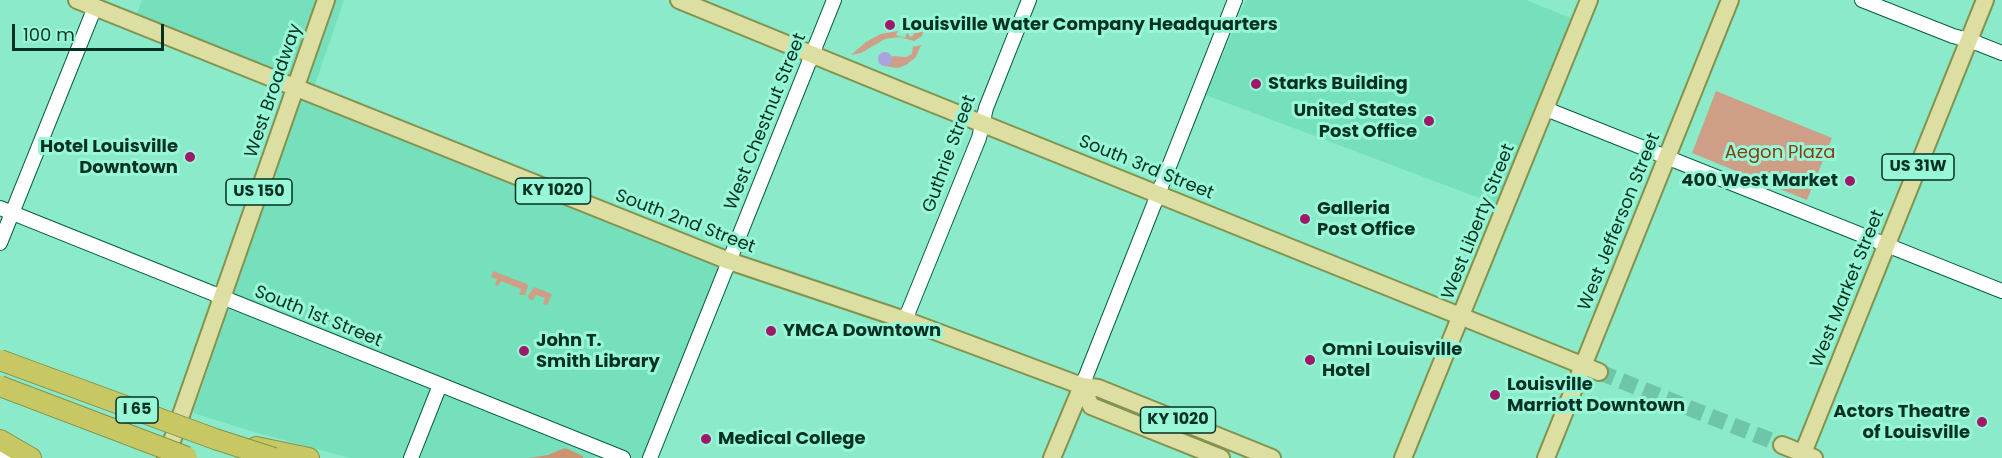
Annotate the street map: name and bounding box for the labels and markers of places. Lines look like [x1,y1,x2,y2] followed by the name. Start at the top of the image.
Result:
[902,14,1278,36] place label: Louisville Water Company Headquarters
[883,18,897,32] marker: Louisville Water Company Headquarters
[1268,73,1408,95] place label: Starks Building
[1249,77,1263,91] marker: Starks Building
[1293,100,1417,142] place label: United States Post Office
[1422,114,1436,128] marker: United States Post Office
[40,136,178,178] place label: Hotel Louisville Downtown
[183,150,197,164] marker: Hotel Louisville Downtown
[1681,170,1838,192] place label: 400 West Market
[1843,174,1857,188] marker: 400 West Market
[1317,198,1415,240] place label: Galleria Post Office
[1298,212,1312,226] marker: Galleria Post Office
[783,320,941,342] place label: YMCA Downtown
[764,324,778,338] marker: YMCA Downtown
[536,330,660,372] place label: John T. Smith Library
[1322,339,1462,382] place label: Omni Louisville Hotel
[517,344,531,358] marker: John T. Smith Library
[1303,353,1317,367] marker: Omni Louisville Hotel
[1507,374,1685,416] place label: Louisville Marriott Downtown
[1488,388,1502,402] marker: Louisville Marriott Downtown
[1833,401,1970,444] place label: Actors Theatre of Louisville
[1975,415,1989,429] marker: Actors Theatre of Louisville
[718,428,866,450] place label: Medical College
[699,432,713,446] marker: Medical College

